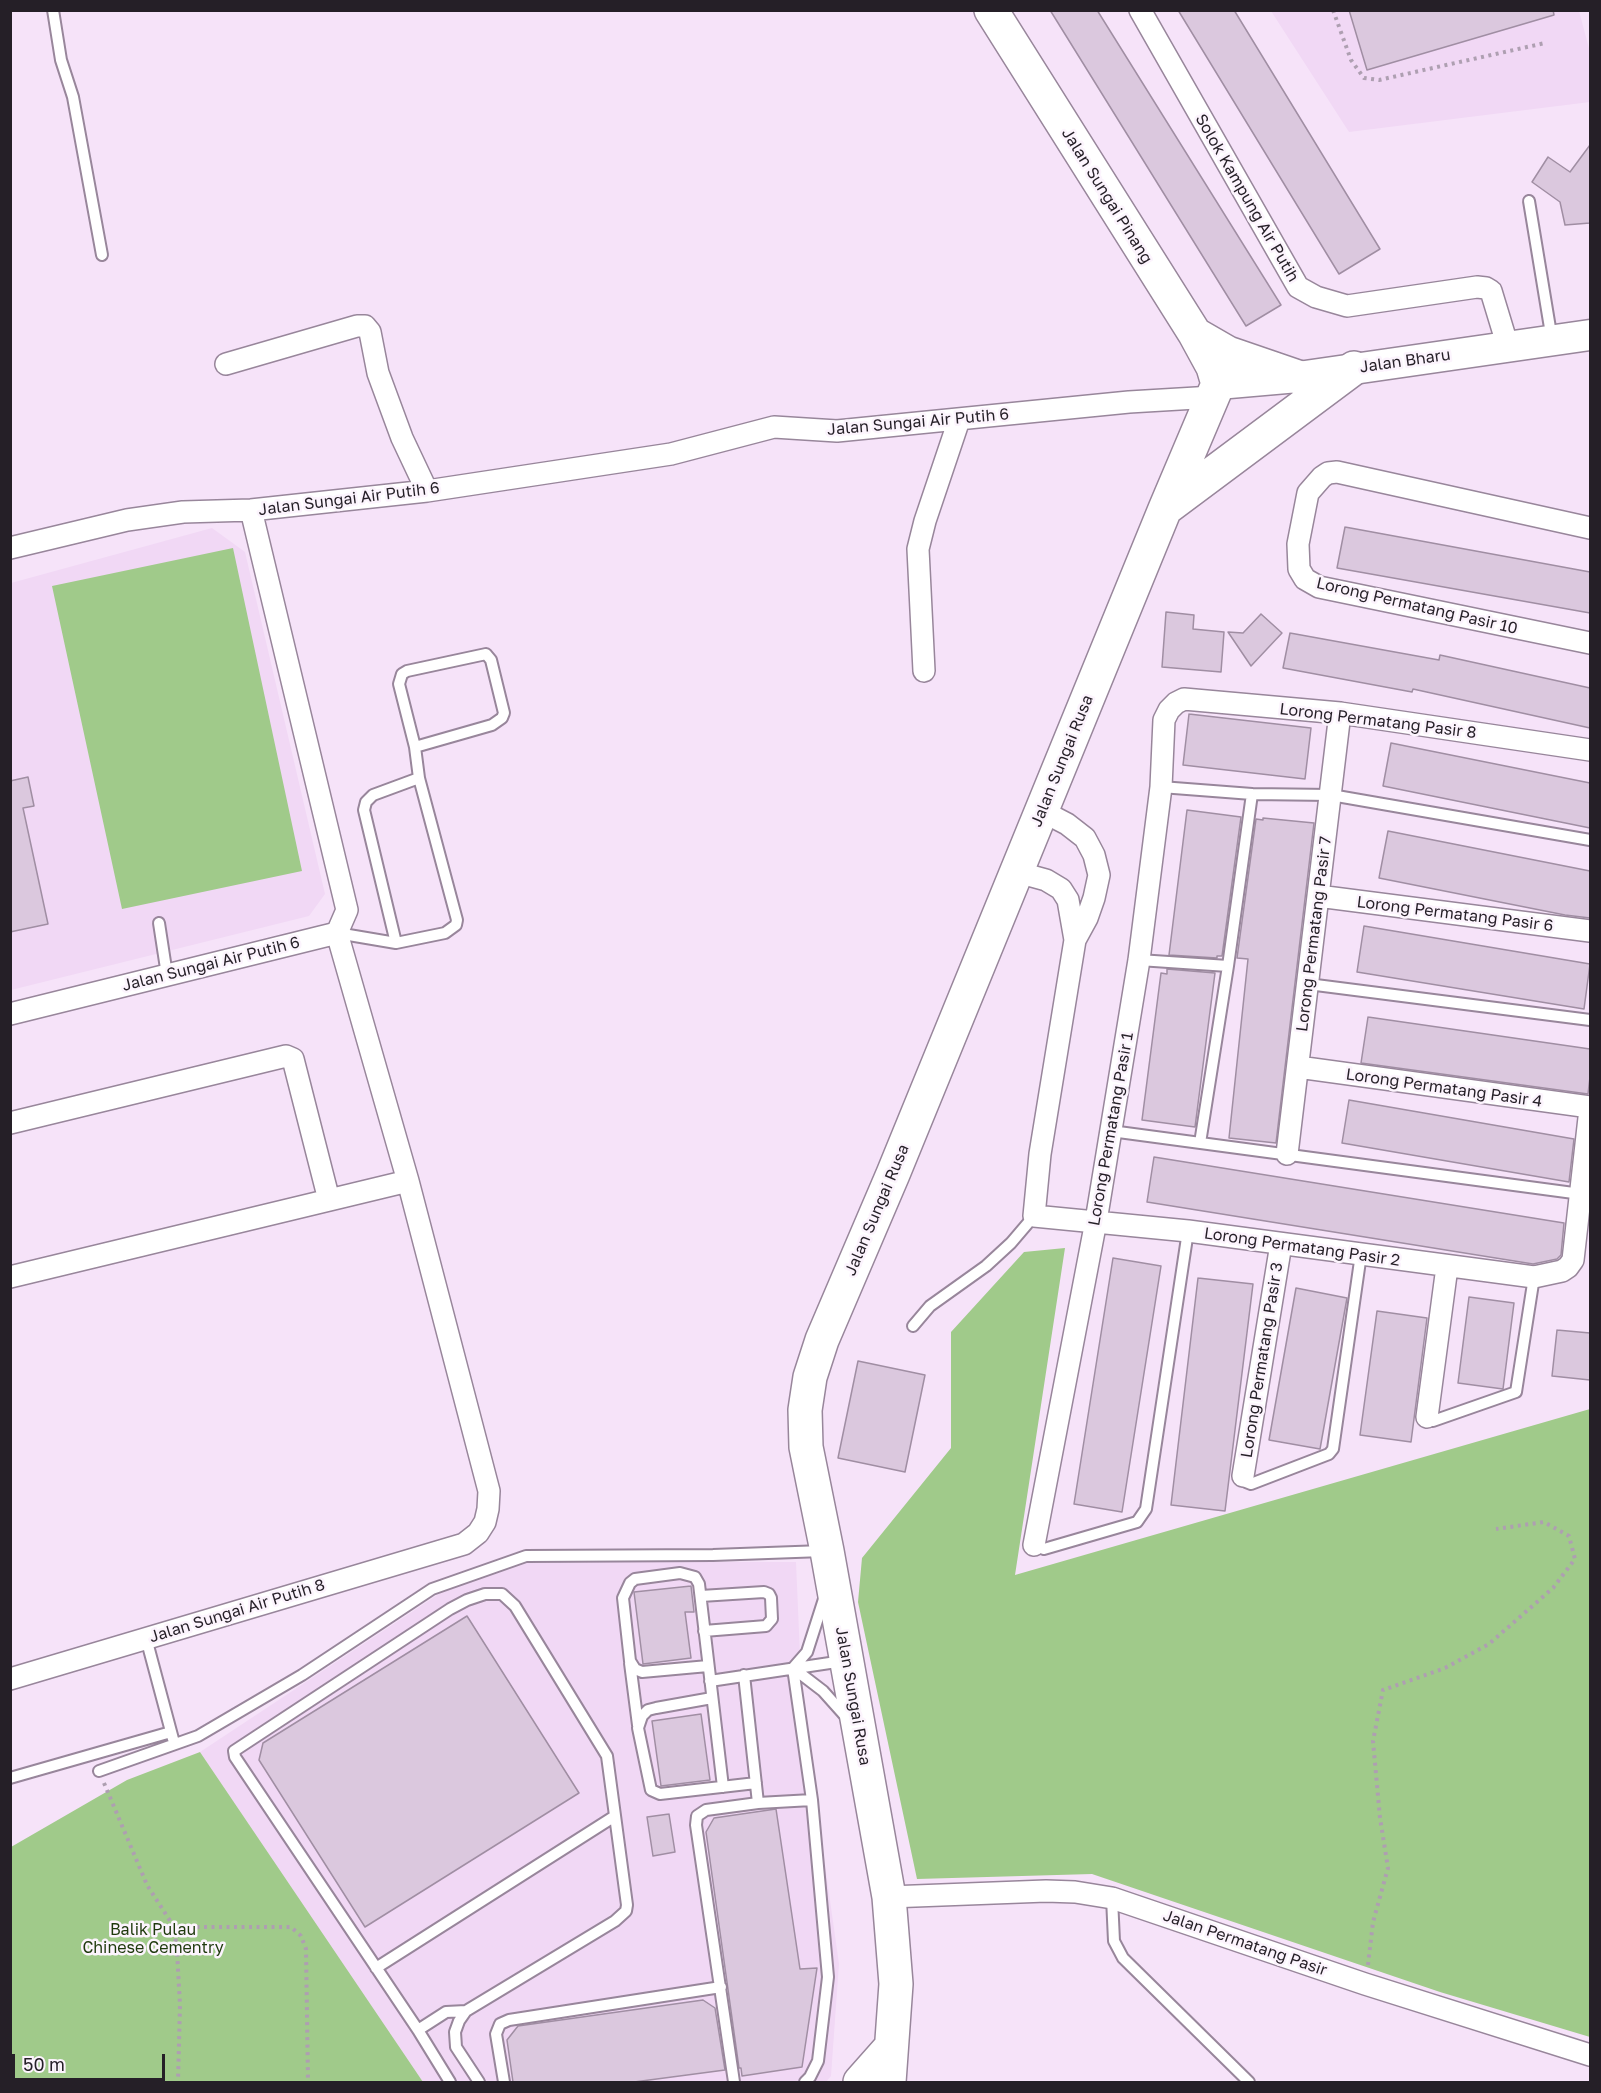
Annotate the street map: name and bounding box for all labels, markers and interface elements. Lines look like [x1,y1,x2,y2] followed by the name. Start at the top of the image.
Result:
[1191,111,1303,285] street label: Solok Kampung Air Putih
[1057,125,1157,267] street label: Jalan Sungai Pinang
[1358,345,1452,377] street label: Jalan Bharu
[826,404,1010,440] street label: Jalan Sungai Air Putih 6
[257,478,441,520] street label: Jalan Sungai Air Putih 6
[1314,573,1520,639] street label: Lorong Permatang Pasir 10
[1027,692,1097,830] street label: Jalan Sungai Rusa
[1279,699,1477,743] street label: Lorong Permatang Pasir 8
[1292,835,1336,1033] street label: Lorong Permatang Pasir 7
[1356,892,1554,936] street label: Lorong Permatang Pasir 6
[120,933,302,995] street label: Jalan Sungai Air Putih 6
[1085,1031,1137,1227] street label: Lorong Permatang Pasir 1
[1345,1065,1543,1111] street label: Lorong Permatang Pasir 4
[841,1142,913,1278] street label: Jalan Sungai Rusa
[1203,1224,1401,1270] street label: Lorong Permatang Pasir 2
[1237,1261,1287,1459] street label: Lorong Permatang Pasir 3
[147,1575,327,1647] street label: Jalan Sungai Air Putih 8
[831,1625,875,1767] street label: Jalan Sungai Rusa
[1160,1906,1330,1980] street label: Jalan Permatang Pasir
[82,1920,224,1958] park label: Balik Pulau Chinese Cementry
[15,2042,168,2080] scale bar
[23,2053,65,2075] text: 50 m

